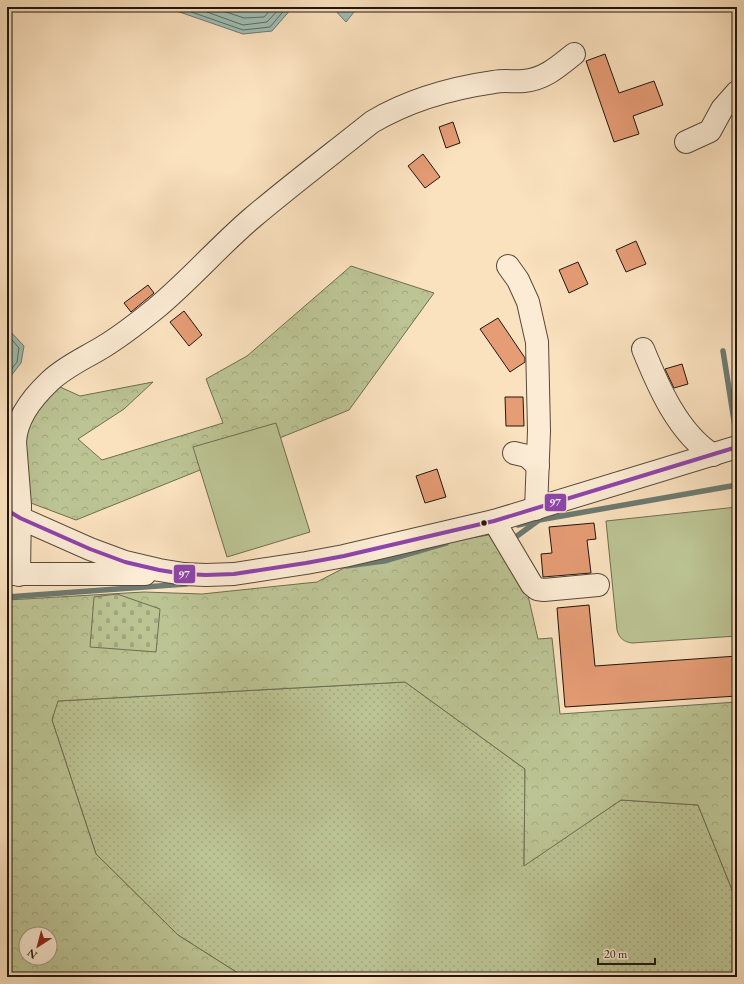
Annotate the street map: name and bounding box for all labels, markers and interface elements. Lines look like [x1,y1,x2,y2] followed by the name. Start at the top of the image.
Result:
[544,493,567,512] line badge: 97
[549,495,561,509] text: 97
[479,518,489,528] unlabelled marker
[173,564,196,584] line badge: 97
[178,567,190,581] text: 97
[18,926,58,966] north arrow
[598,940,655,966] scale bar
[24,946,40,962] text: N
[604,946,628,962] text: 20 m

